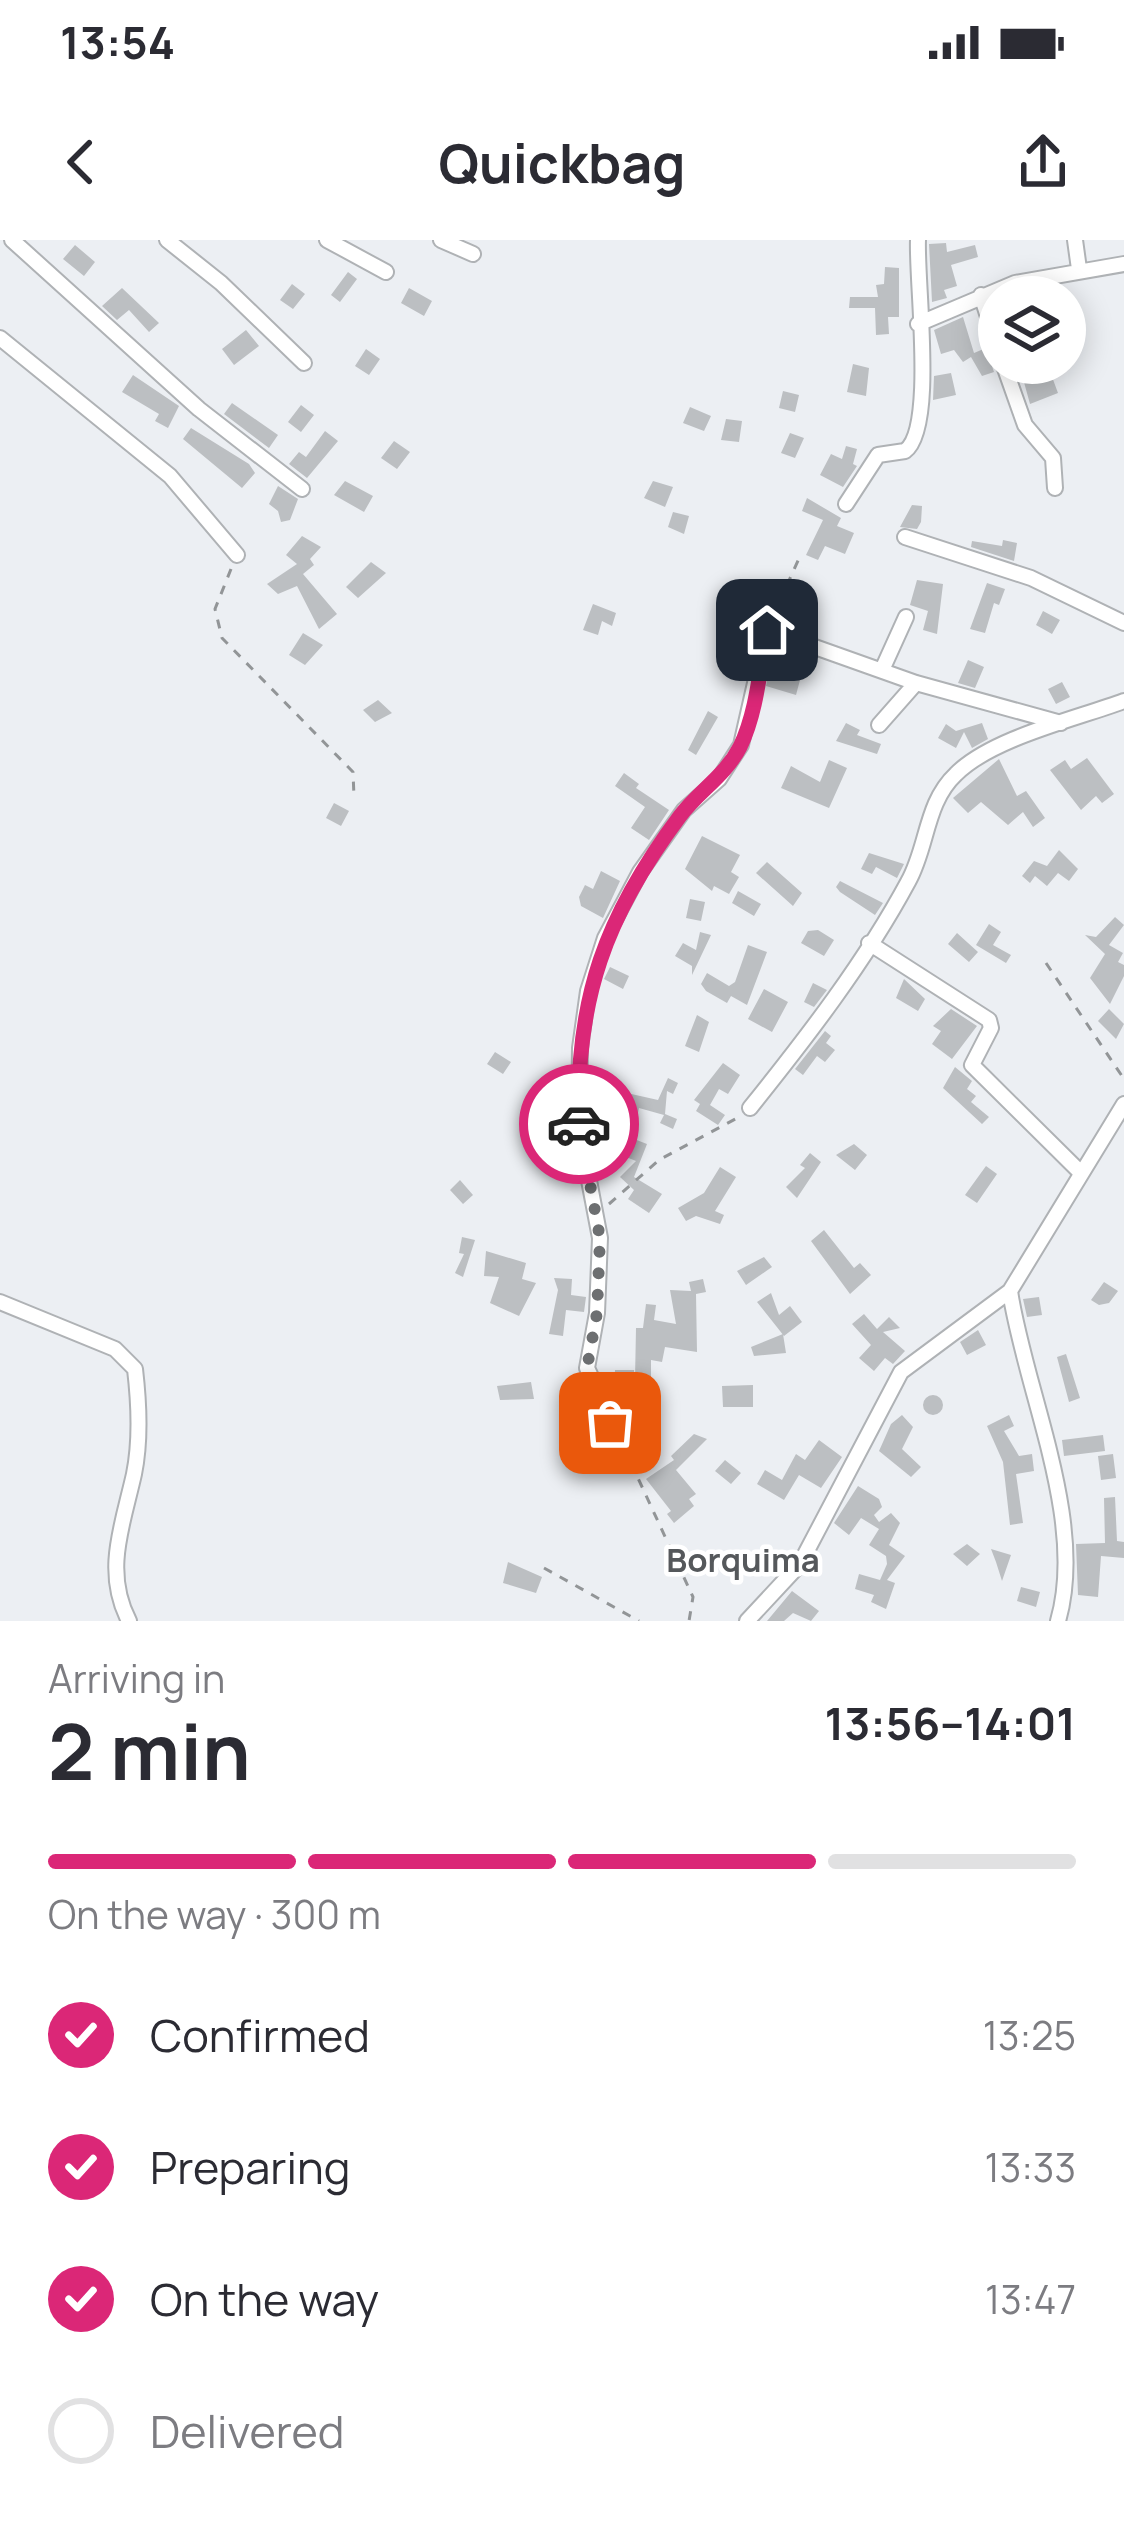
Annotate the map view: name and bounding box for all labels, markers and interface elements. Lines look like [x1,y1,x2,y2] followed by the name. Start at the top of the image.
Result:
[60,11,175,73] text: 13:54
[438,125,686,199] text: Quickbag
[48,129,114,195] icon: back
[1010,129,1076,195] icon: share
[978,276,1086,384] map controls
[978,276,1086,384] button: layers
[716,579,818,681] pin
[734,597,800,663] icon: home
[519,1064,639,1184] courier
[546,1091,612,1157] icon: car
[559,1372,661,1474] pin
[577,1390,643,1456] icon: bag
[666,1537,820,1582] district label: Borquima
[48,1651,225,1705] text: Arriving in
[824,1692,1076,1754] text: 13:56–14:01
[48,1697,251,1803] text: 2 min
[48,1887,381,1941] text: On the way · 300 m
[48,2002,114,2068] icon: check
[150,2004,370,2066] text: Confirmed
[983,2008,1076,2062] text: 13:25
[48,2134,114,2200] icon: check
[150,2136,350,2198] text: Preparing
[984,2140,1076,2194] text: 13:33
[48,2266,114,2332] icon: check
[150,2268,379,2330] text: On the way
[985,2272,1076,2326] text: 13:47
[150,2400,345,2462] text: Delivered

